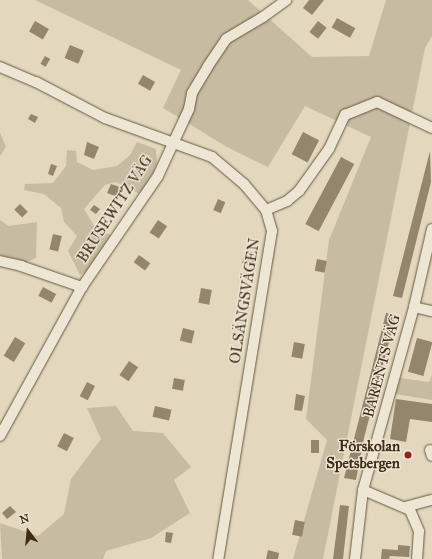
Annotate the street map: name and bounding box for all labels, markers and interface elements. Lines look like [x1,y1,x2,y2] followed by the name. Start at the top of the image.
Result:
[74,152,156,266] street label: BRUSEWITZ VÄG
[226,237,264,365] street label: OLSÄNGSVÄGEN
[360,312,404,420] street label: BARENTS VÄG
[326,437,400,472] place label: Förskolan Spetsbergen
[403,450,413,460] marker: Förskolan Spetsbergen
[8,511,48,551] north arrow
[18,511,31,527] text: N

